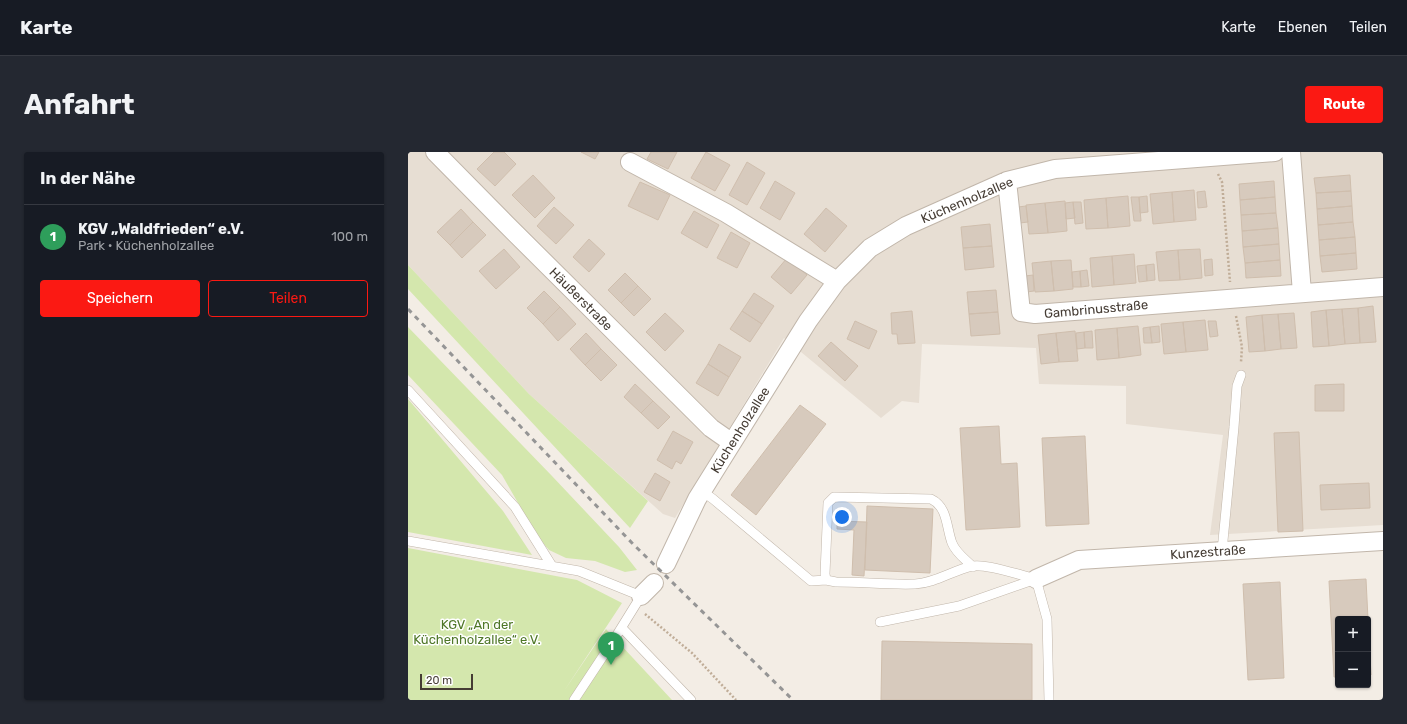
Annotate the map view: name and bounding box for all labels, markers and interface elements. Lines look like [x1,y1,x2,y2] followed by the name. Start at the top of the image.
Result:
[20,16,72,39] text: Karte
[1221,19,1256,36] text: Karte
[1278,19,1327,36] text: Ebenen
[1349,19,1387,36] text: Teilen
[1305,86,1383,123] button: Route
[24,88,135,121] text: Anfahrt
[40,168,135,188] text: In der Nähe
[919,174,1015,226] street label: Küchenholzallee
[78,220,244,238] text: KGV „Waldfrieden“ e.V.
[50,229,56,244] text: 1
[331,229,368,244] text: 100 m
[78,238,214,253] text: Park · Küchenholzallee
[546,264,616,334] street label: Häußerstraße
[40,280,200,317] button: Speichern
[208,280,368,317] button: Teilen
[1043,297,1149,321] street label: Gambrinusstraße
[707,384,773,476] street label: Küchenholzallee
[832,507,852,527] your location
[1170,542,1246,562] street label: Kunzestraße
[1335,616,1371,688] map controls
[1335,616,1371,652] button: +
[413,617,541,647] park label: KGV „An der Küchenholzallee“ e.V.
[598,632,624,665] pin: 1
[1335,652,1371,688] button: −
[420,672,473,691] scale bar
[426,674,452,687] text: 20 m

